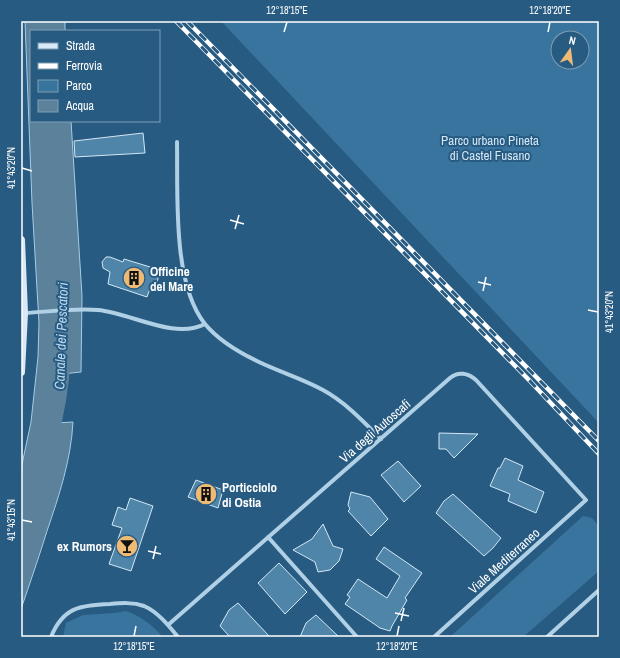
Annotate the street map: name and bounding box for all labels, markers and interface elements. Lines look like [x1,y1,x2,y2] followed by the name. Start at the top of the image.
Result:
[266,4,308,17] text: 12°18'15"E
[529,4,571,17] text: 12°18'20"E
[30,30,160,122] legend
[550,30,590,70] north arrow
[568,33,577,48] text: N
[66,38,96,54] text: Strada
[66,58,103,74] text: Ferrovia
[66,78,92,94] text: Parco
[65,98,94,114] text: Acqua
[441,132,539,164] park label: Parco urbano Pineta di Castel Fusano
[5,147,18,189] text: 41°43'20"N
[150,263,193,295] place label: Officine del Mare
[121,265,147,291] building icon: Officine del Mare
[50,281,72,390] water label: Canale dei Pescatori
[603,291,616,333] text: 41°43'20"N
[336,395,414,467] street label: Via degli Autoscafi
[222,479,277,511] place label: Porticciolo di Ostia
[193,481,219,507] building icon: Porticciolo di Ostia
[5,499,18,541] text: 41°43'15"N
[465,524,543,598] street label: Viale Mediterraneo
[114,533,140,559] bar icon: ex Rumors
[57,538,112,555] place label: ex Rumors
[113,640,155,653] text: 12°18'15"E
[376,640,418,653] text: 12°18'20"E

